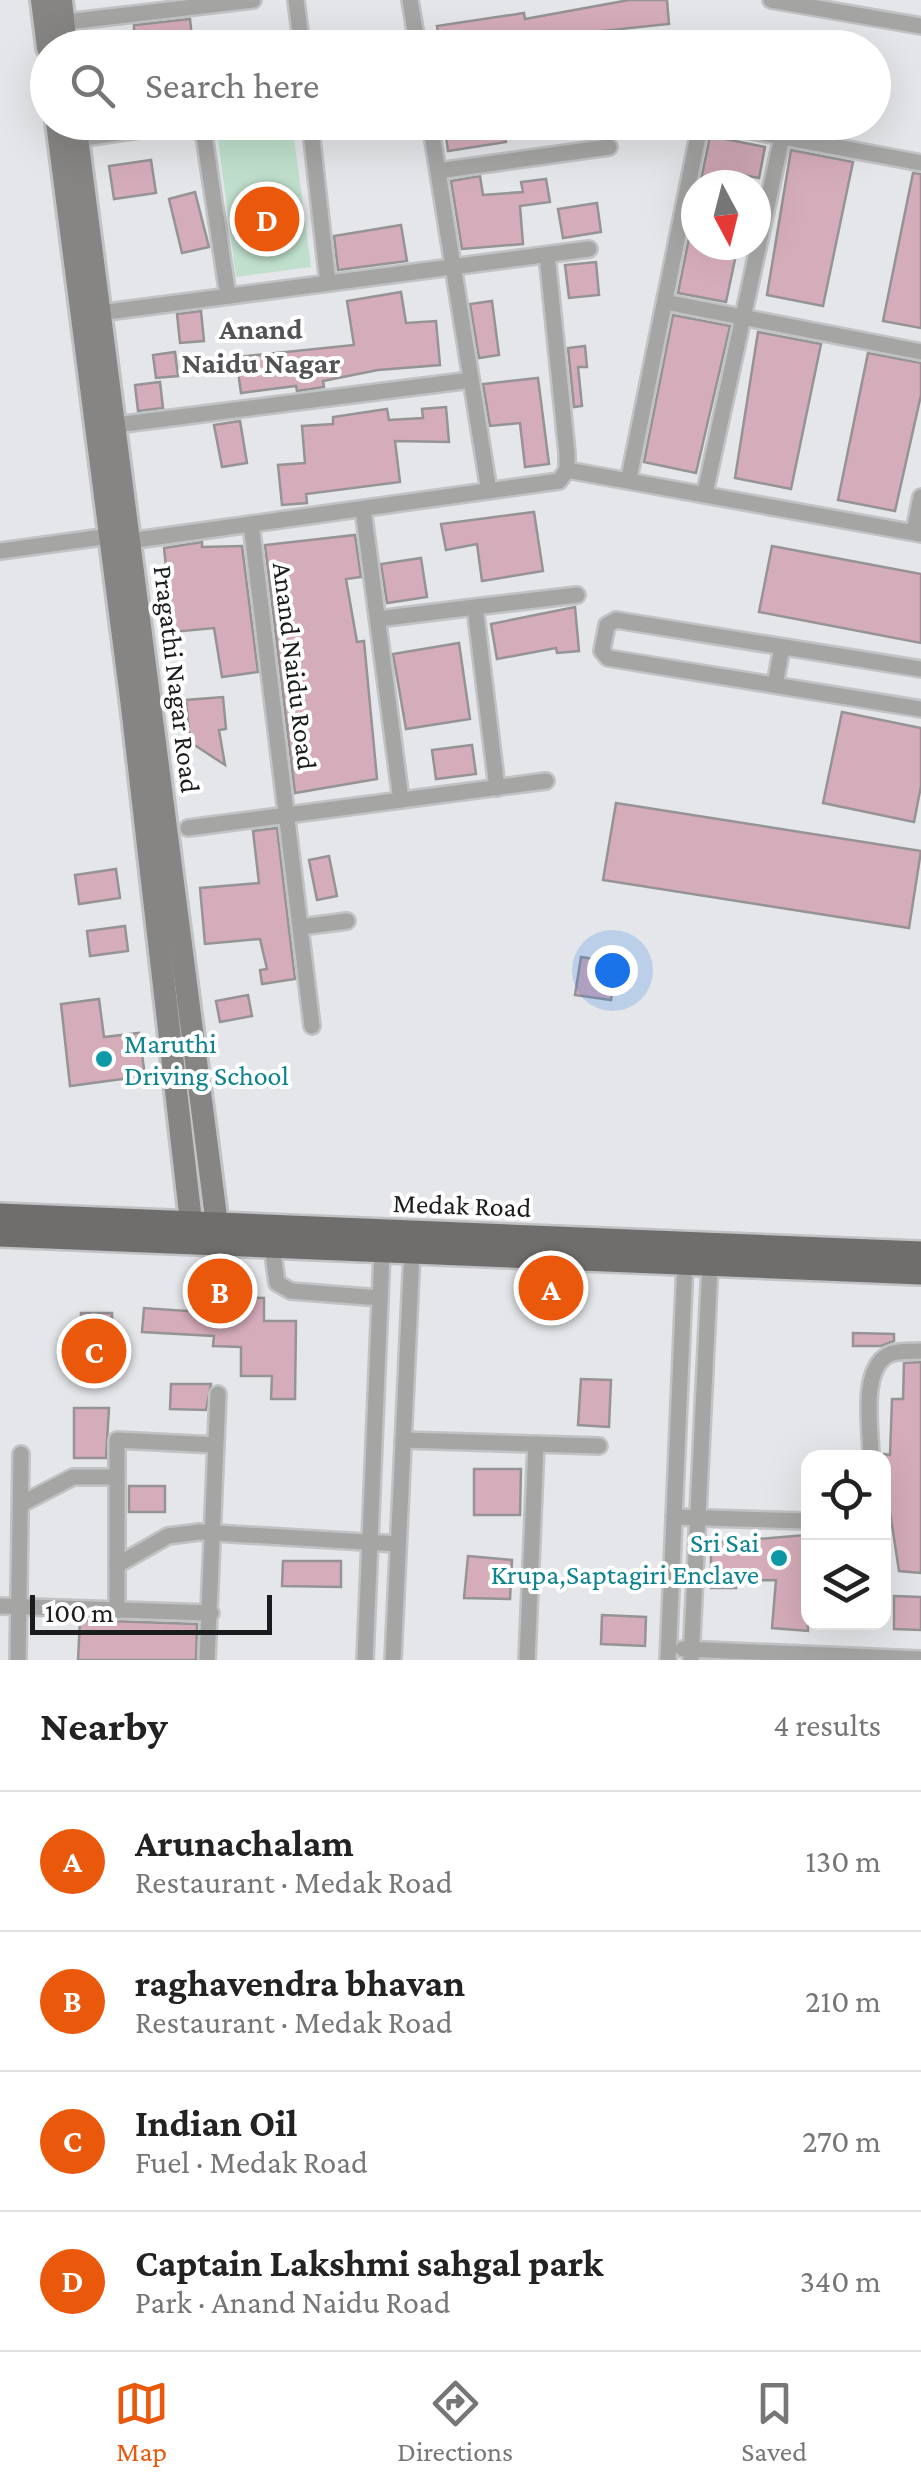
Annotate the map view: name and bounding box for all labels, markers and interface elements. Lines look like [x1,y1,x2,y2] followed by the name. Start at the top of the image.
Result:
[30,30,891,140] search box
[65,58,120,113] icon: search
[145,64,319,106] text: Search here
[681,170,771,260] north arrow
[234,182,300,256] pin: D
[181,312,341,379] district label: Anand Naidu Nagar
[267,560,323,772] street label: Anand Naidu Road
[148,563,206,795] street label: Pragathi Nagar Road
[587,945,638,996] your location
[124,1028,289,1091] place label: Maruthi Driving School
[93,1048,115,1070] marker: Maruthi Driving School
[392,1187,532,1223] street label: Medak Road
[518,1250,584,1326] pin: A
[188,1254,252,1328] pin: B
[62,1314,126,1388] pin: C
[801,1450,891,1630] map controls
[801,1450,891,1540] button: locate
[491,1527,759,1590] place label: Sri Sai Krupa,Saptagiri Enclave
[801,1540,891,1630] button: layers
[768,1547,790,1569] marker: Sri Sai Krupa,Saptagiri Enclave
[30,1590,272,1634] scale bar
[45,1597,114,1628] text: 100 m
[40,1702,168,1749] text: Nearby
[773,1707,881,1743] text: 4 results
[135,1822,354,1864] text: Arunachalam
[63,1843,82,1879] text: A
[805,1843,881,1879] text: 130 m
[135,1864,453,1900] text: Restaurant · Medak Road
[135,1962,465,2004] text: raghavendra bhavan
[63,1983,82,2019] text: B
[805,1983,881,2019] text: 210 m
[135,2004,453,2040] text: Restaurant · Medak Road
[135,2102,297,2144] text: Indian Oil
[63,2123,82,2159] text: C
[802,2123,881,2159] text: 270 m
[135,2144,368,2180] text: Fuel · Medak Road
[135,2242,603,2284] text: Captain Lakshmi sahgal park
[61,2263,84,2299] text: D
[800,2263,881,2299] text: 340 m
[135,2284,450,2320] text: Park · Anand Naidu Road
[114,2376,169,2467] tab: Map
[397,2376,513,2467] tab: Directions
[741,2376,807,2467] tab: Saved

